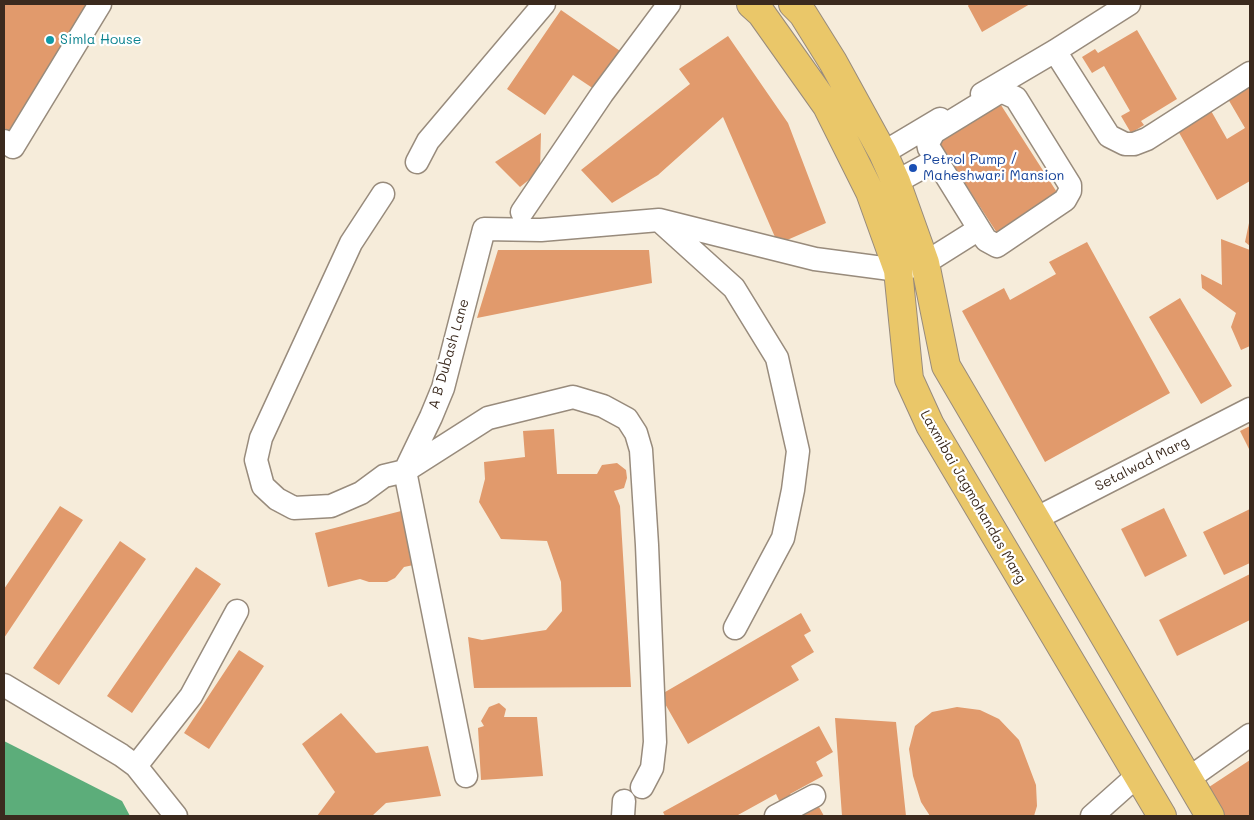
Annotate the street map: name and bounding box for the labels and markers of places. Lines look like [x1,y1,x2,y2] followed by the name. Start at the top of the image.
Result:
[60,32,141,48] place label: Simla House
[44,34,56,46] marker: Simla House
[923,152,1064,184] place label: Petrol Pump / Maheshwari Mansion
[907,162,919,174] marker: Petrol Pump / Maheshwari Mansion

